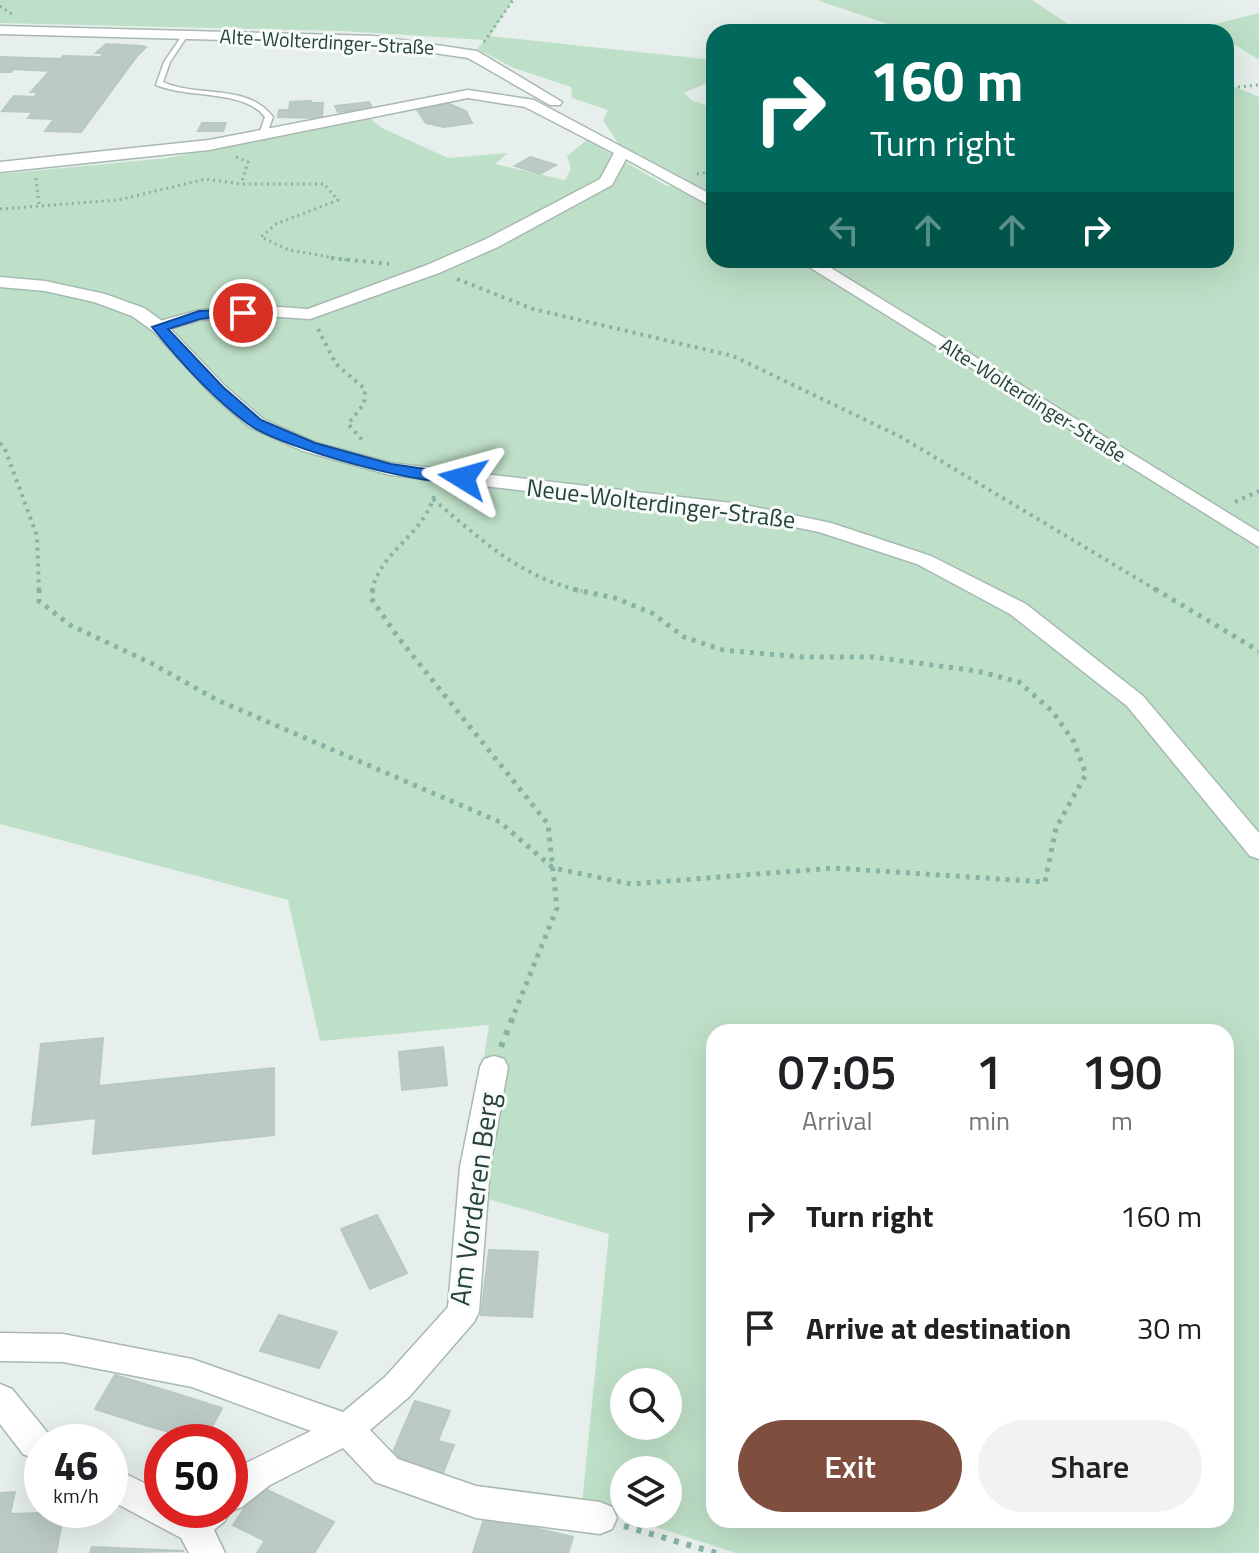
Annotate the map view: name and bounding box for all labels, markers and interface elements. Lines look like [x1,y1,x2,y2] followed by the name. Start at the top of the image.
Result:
[219,20,435,63] street label: Alte-Wolterdinger-Straße
[870,38,1023,123] text: 160 m
[738,56,842,160] icon: right
[870,115,1015,170] text: Turn right
[822,208,866,252] icon: left
[906,208,950,252] icon: ahead
[990,208,1034,252] icon: ahead
[1074,208,1118,252] icon: right
[209,279,277,347] pin
[221,291,265,335] icon: arrive
[934,330,1133,470] street label: Alte-Wolterdinger-Straße
[421,436,505,520] position arrow
[525,469,798,537] street label: Neue-Wolterdinger-Straße
[778,1035,897,1108] text: 07:05
[976,1035,1003,1108] text: 1
[1082,1035,1162,1108] text: 190
[437,1090,510,1308] street label: Am Vorderen Berg
[802,1101,872,1140] text: Arrival
[968,1101,1010,1140] text: min
[1111,1101,1133,1140] text: m
[806,1193,934,1239] text: Turn right
[1120,1193,1202,1239] text: 160 m
[738,1194,782,1238] icon: right
[806,1305,1071,1351] text: Arrive at destination
[1137,1305,1202,1351] text: 30 m
[738,1306,782,1350] icon: arrive
[610,1368,682,1528] map controls
[610,1368,682,1440] button: search
[738,1420,962,1512] button: Exit
[978,1420,1202,1512] button: Share
[144,1424,248,1528] speed limit sign: 50
[54,1435,98,1496] text: 46
[610,1456,682,1528] button: layers
[53,1480,99,1511] text: km/h

